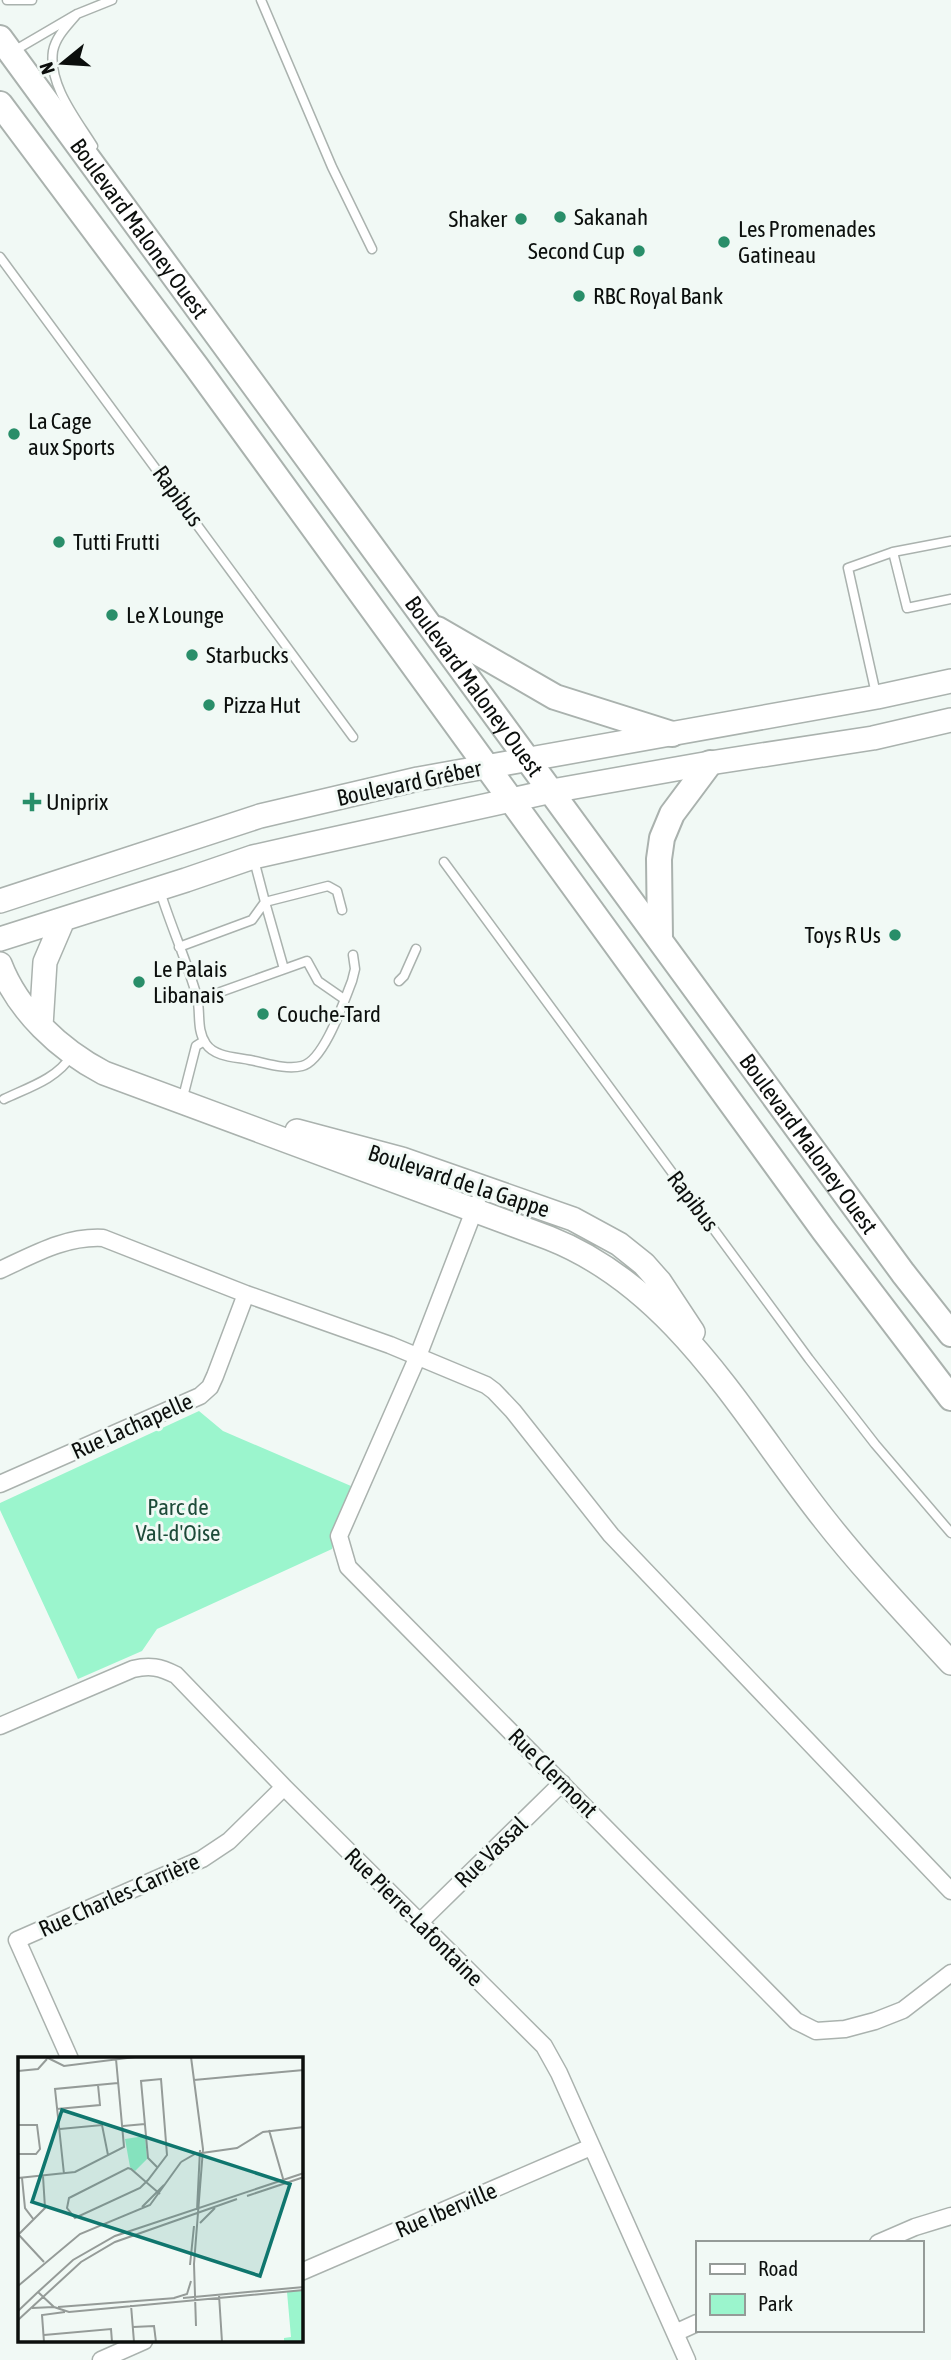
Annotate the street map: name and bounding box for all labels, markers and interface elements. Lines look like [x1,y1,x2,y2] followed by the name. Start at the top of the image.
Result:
[28,28,98,98] north arrow
[35,60,59,77] text: N
[65,134,214,323] street label: Boulevard Maloney Ouest
[574,204,648,230] place label: Sakanah
[449,206,508,232] place label: Shaker
[552,209,568,225] marker: Sakanah
[513,211,529,227] marker: Shaker
[738,216,876,268] place label: Les Promenades Gatineau
[716,234,732,250] marker: Les Promenades Gatineau
[528,238,625,264] place label: Second Cup
[631,243,647,259] marker: Second Cup
[593,283,723,309] place label: RBC Royal Bank
[571,288,587,304] marker: RBC Royal Bank
[28,408,115,460] place label: La Cage aux Sports
[6,426,22,442] marker: La Cage aux Sports
[147,461,209,531] street label: Rapibus
[73,529,160,555] place label: Tutti Frutti
[51,534,67,550] marker: Tutti Frutti
[400,591,548,781] street label: Boulevard Maloney Ouest
[126,602,224,628] place label: Le X Lounge
[104,607,120,623] marker: Le X Lounge
[206,642,289,668] place label: Starbucks
[184,647,200,663] marker: Starbucks
[223,692,301,718] place label: Pizza Hut
[201,697,217,713] marker: Pizza Hut
[334,755,485,811] street label: Boulevard Gréber
[46,789,108,815] place label: Uniprix
[24,794,40,810] marker: Uniprix
[805,922,881,948] place label: Toys R Us
[887,927,903,943] marker: Toys R Us
[153,956,227,1008] place label: Le Palais Libanais
[131,974,147,990] marker: Le Palais Libanais
[277,1001,381,1027] place label: Couche-Tard
[255,1006,271,1022] marker: Couche-Tard
[734,1049,883,1239] street label: Boulevard Maloney Ouest
[365,1139,553,1223] street label: Boulevard de la Gappe
[662,1166,724,1236] street label: Rapibus
[67,1388,197,1464] street label: Rue Lachapelle
[135,1494,221,1546] park label: Parc de Val-d'Oise
[503,1723,603,1823] street label: Rue Clermont
[449,1811,533,1893] street label: Rue Vassal
[340,1843,488,1991] street label: Rue Pierre-Lafontaine
[35,1848,203,1942] street label: Rue Charles-Carrière
[18,2057,303,2342] inset map
[392,2177,500,2243] street label: Rue Iberville
[696,2241,923,2332] legend
[758,2256,798,2280] text: Road
[758,2291,793,2315] text: Park

